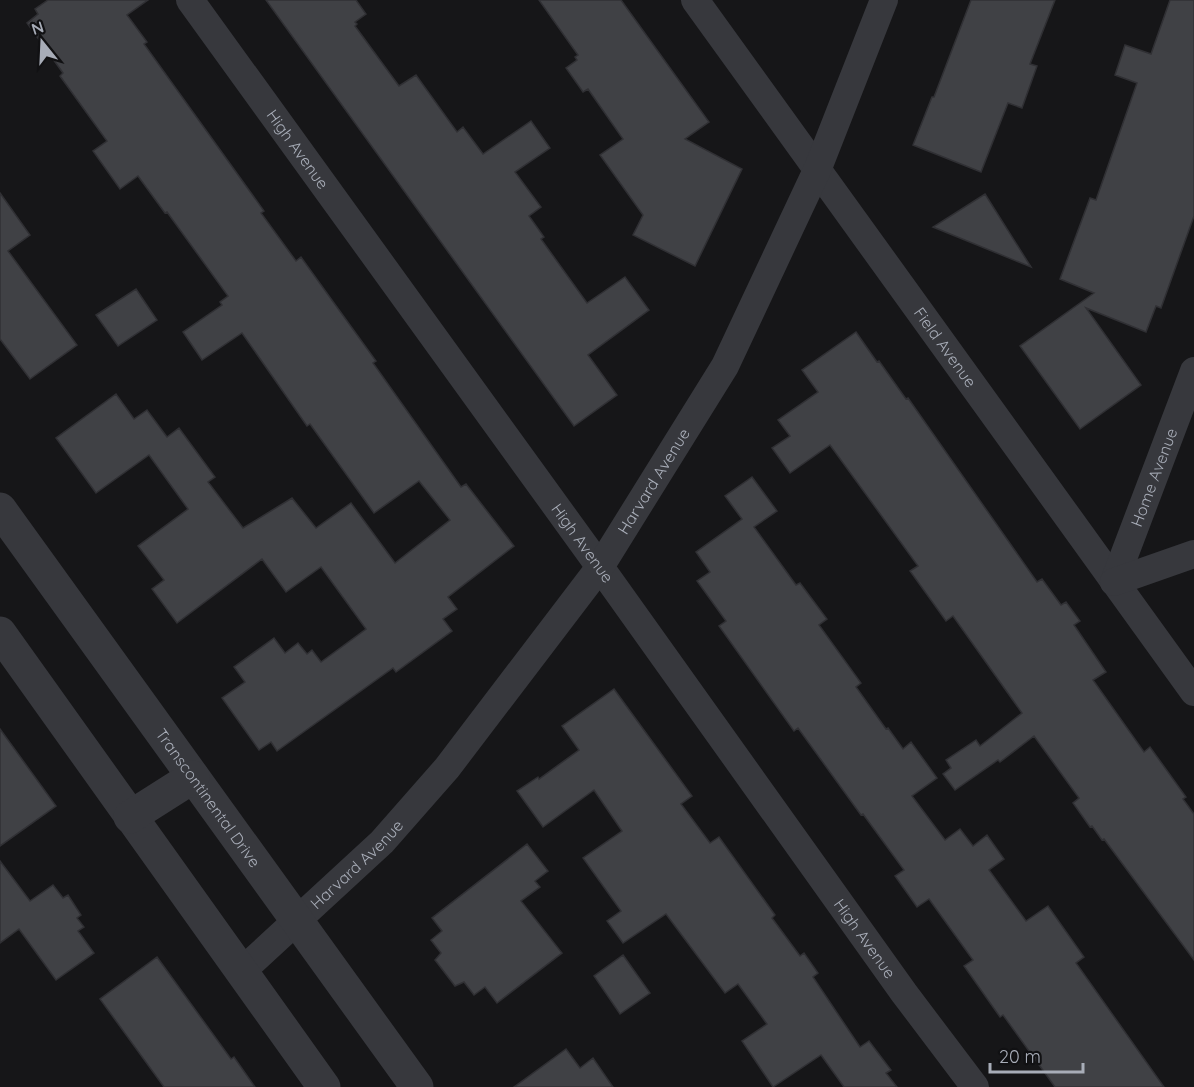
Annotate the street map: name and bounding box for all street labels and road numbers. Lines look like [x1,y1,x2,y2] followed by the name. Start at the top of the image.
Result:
[262,105,333,193] street label: High Avenue
[910,303,981,391] street label: Field Avenue
[613,424,694,538] street label: Harvard Avenue
[1126,425,1181,529] street label: Home Avenue
[547,499,618,587] street label: High Avenue
[151,724,265,871] street label: Transcontinental Drive
[306,815,407,913] street label: Harvard Avenue
[830,895,900,982] street label: High Avenue

